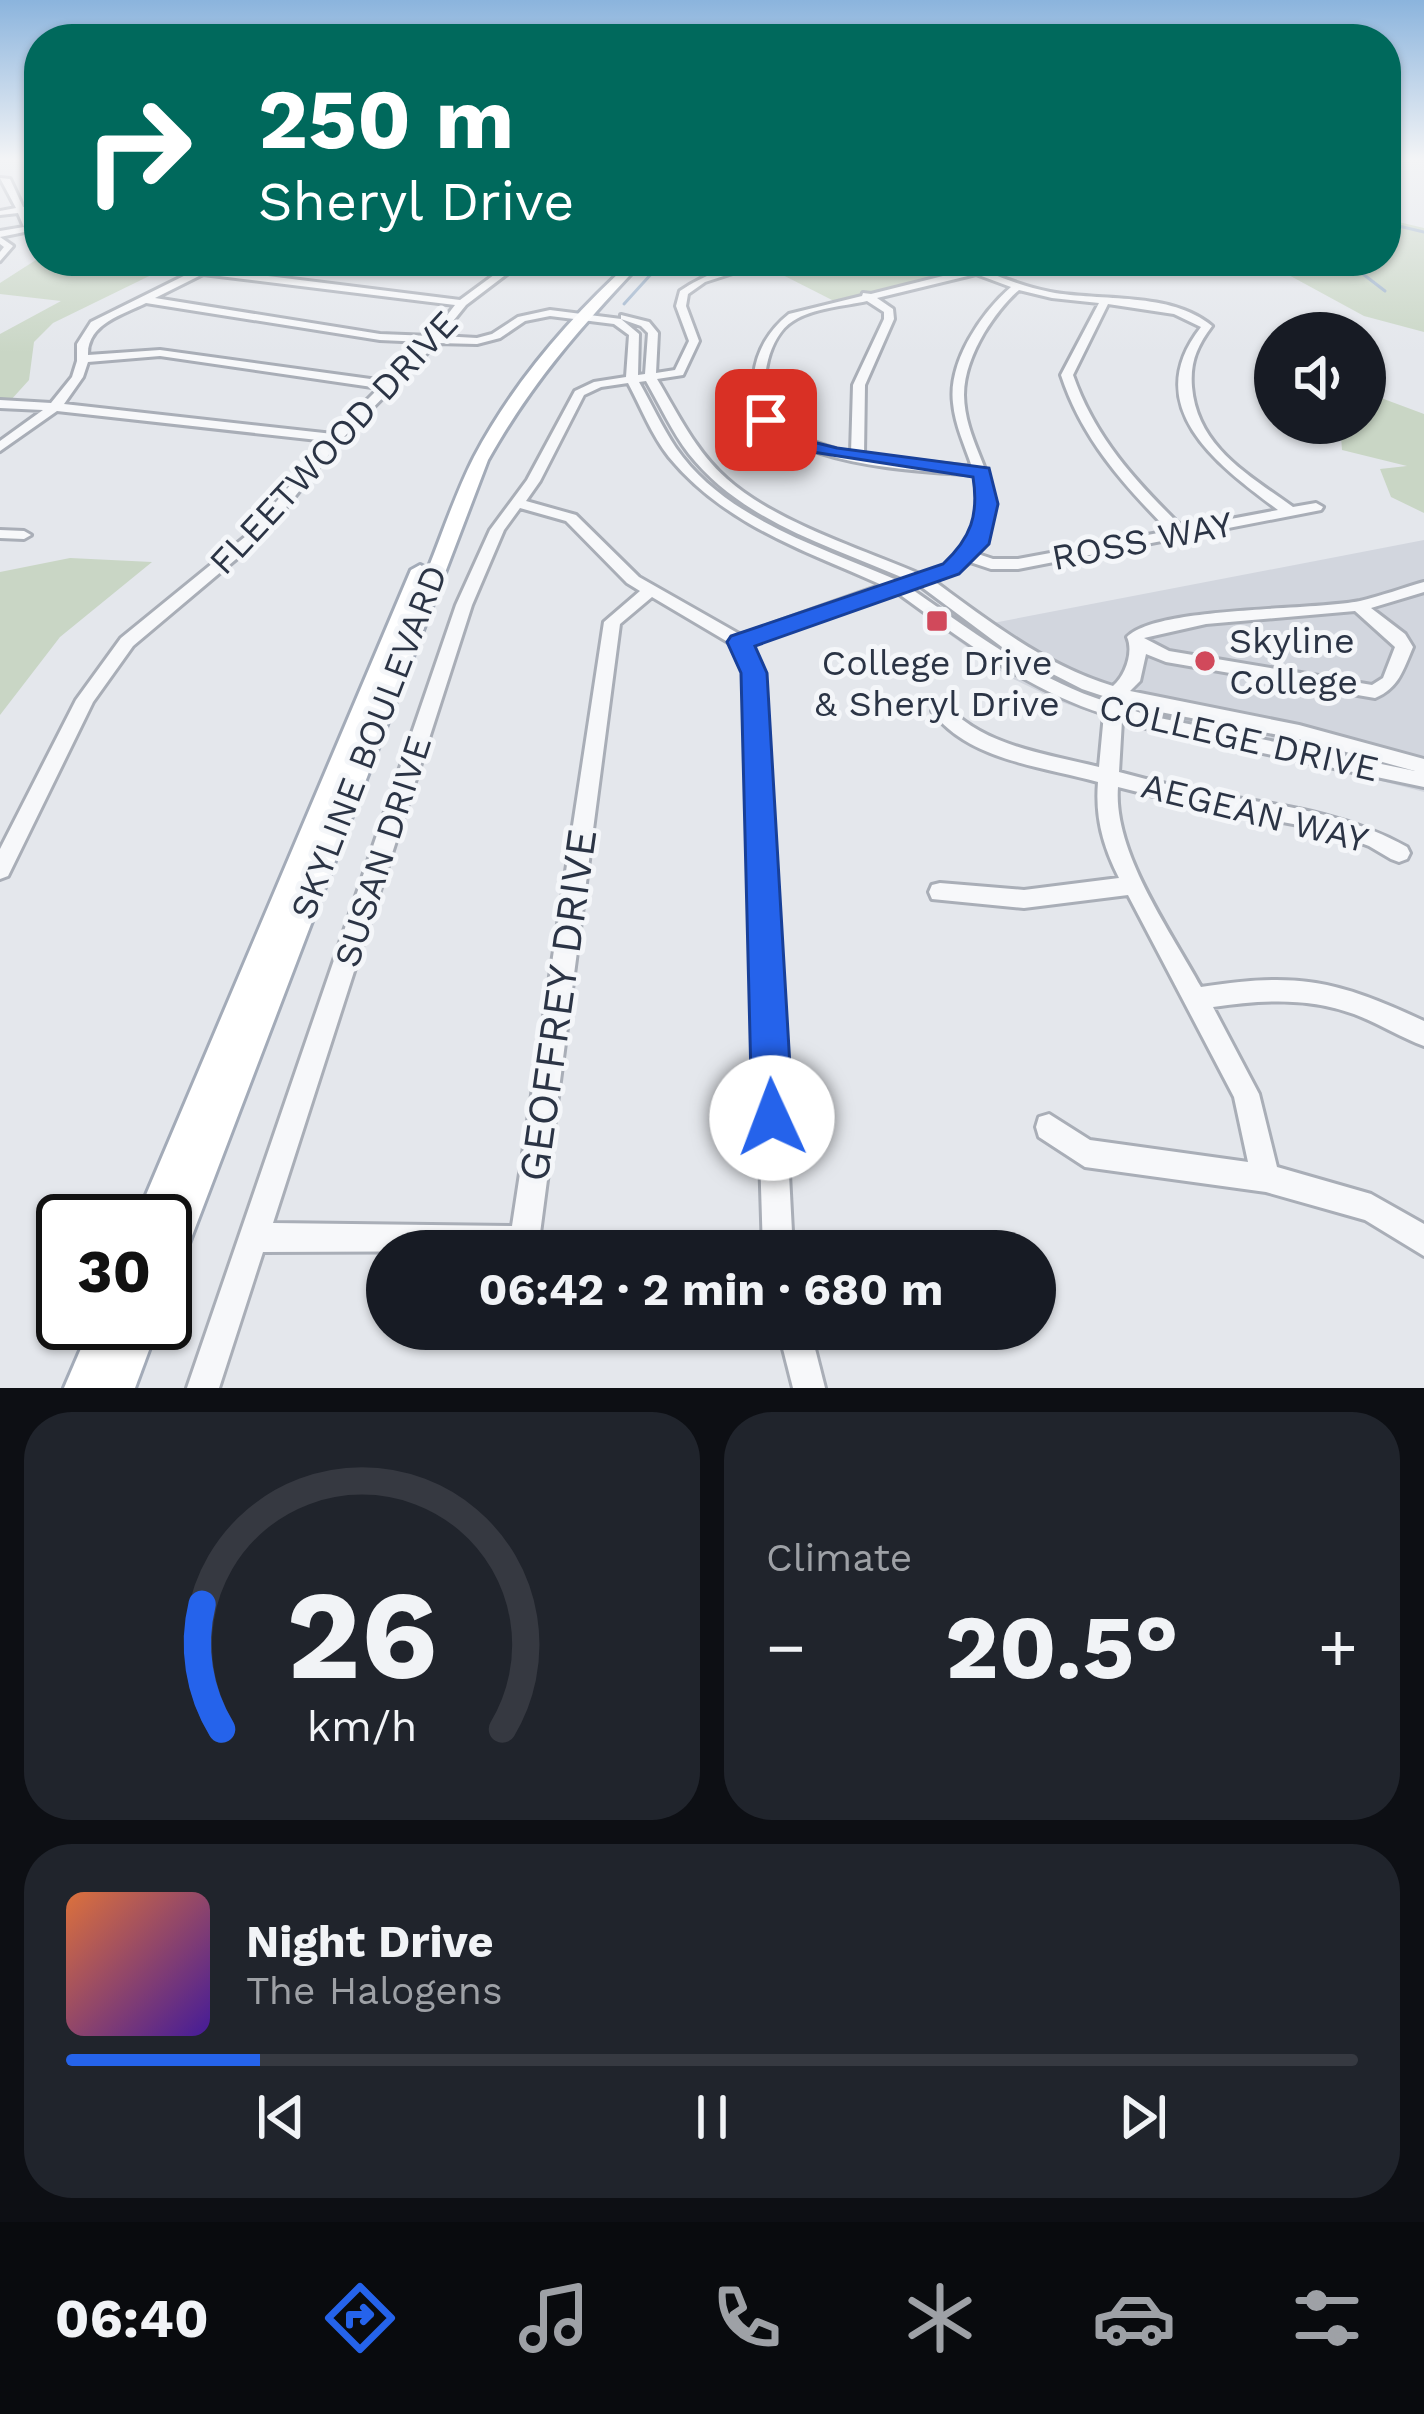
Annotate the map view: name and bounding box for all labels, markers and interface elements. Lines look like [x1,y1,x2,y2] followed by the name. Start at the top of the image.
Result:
[258,70,514,168] text: 250 m
[60,72,216,228] icon: right
[258,170,574,233] text: Sheryl Drive
[201,302,467,583] street label: FLEETWOOD DRIVE
[1254,312,1386,444] map controls
[1254,312,1386,444] button: sound
[715,369,817,471] pin
[733,387,799,453] icon: arrive
[1048,503,1237,579] street label: ROSS WAY
[282,559,456,925] street label: SKYLINE BOULEVARD
[924,608,950,634] marker: College Drive & Sheryl Drive
[1229,620,1358,703] place label: Skyline College
[814,642,1060,725] place label: College Drive & Sheryl Drive
[1192,648,1218,674] marker: Skyline College
[1095,685,1382,791] street label: COLLEGE DRIVE
[326,730,440,972] street label: SUSAN DRIVE
[1137,765,1373,862] street label: AEGEAN WAY
[509,826,606,1184] street label: GEOFFREY DRIVE
[709,1055,835,1181] position arrow
[36,1194,192,1350] speed limit sign: 30
[479,1263,943,1316] text: 06:42 · 2 min · 680 m
[766,1535,912,1580] text: Climate
[286,1562,438,1708] text: 26
[945,1594,1179,1700] text: 20.5°
[766,1609,806,1686] text: −
[1318,1609,1358,1686] text: +
[307,1701,417,1751] text: km/h
[246,1915,494,1968] text: Night Drive
[246,1968,502,2013] text: The Halogens
[248,2084,314,2150] icon: previous
[679,2084,745,2150] icon: pause
[1110,2084,1176,2150] icon: next
[318,2276,402,2360] icon: directions
[512,2276,596,2360] icon: music
[705,2276,789,2360] icon: phone
[898,2276,982,2360] icon: climate
[1092,2276,1176,2360] icon: car
[1285,2276,1369,2360] icon: filters
[55,2287,209,2350] text: 06:40

